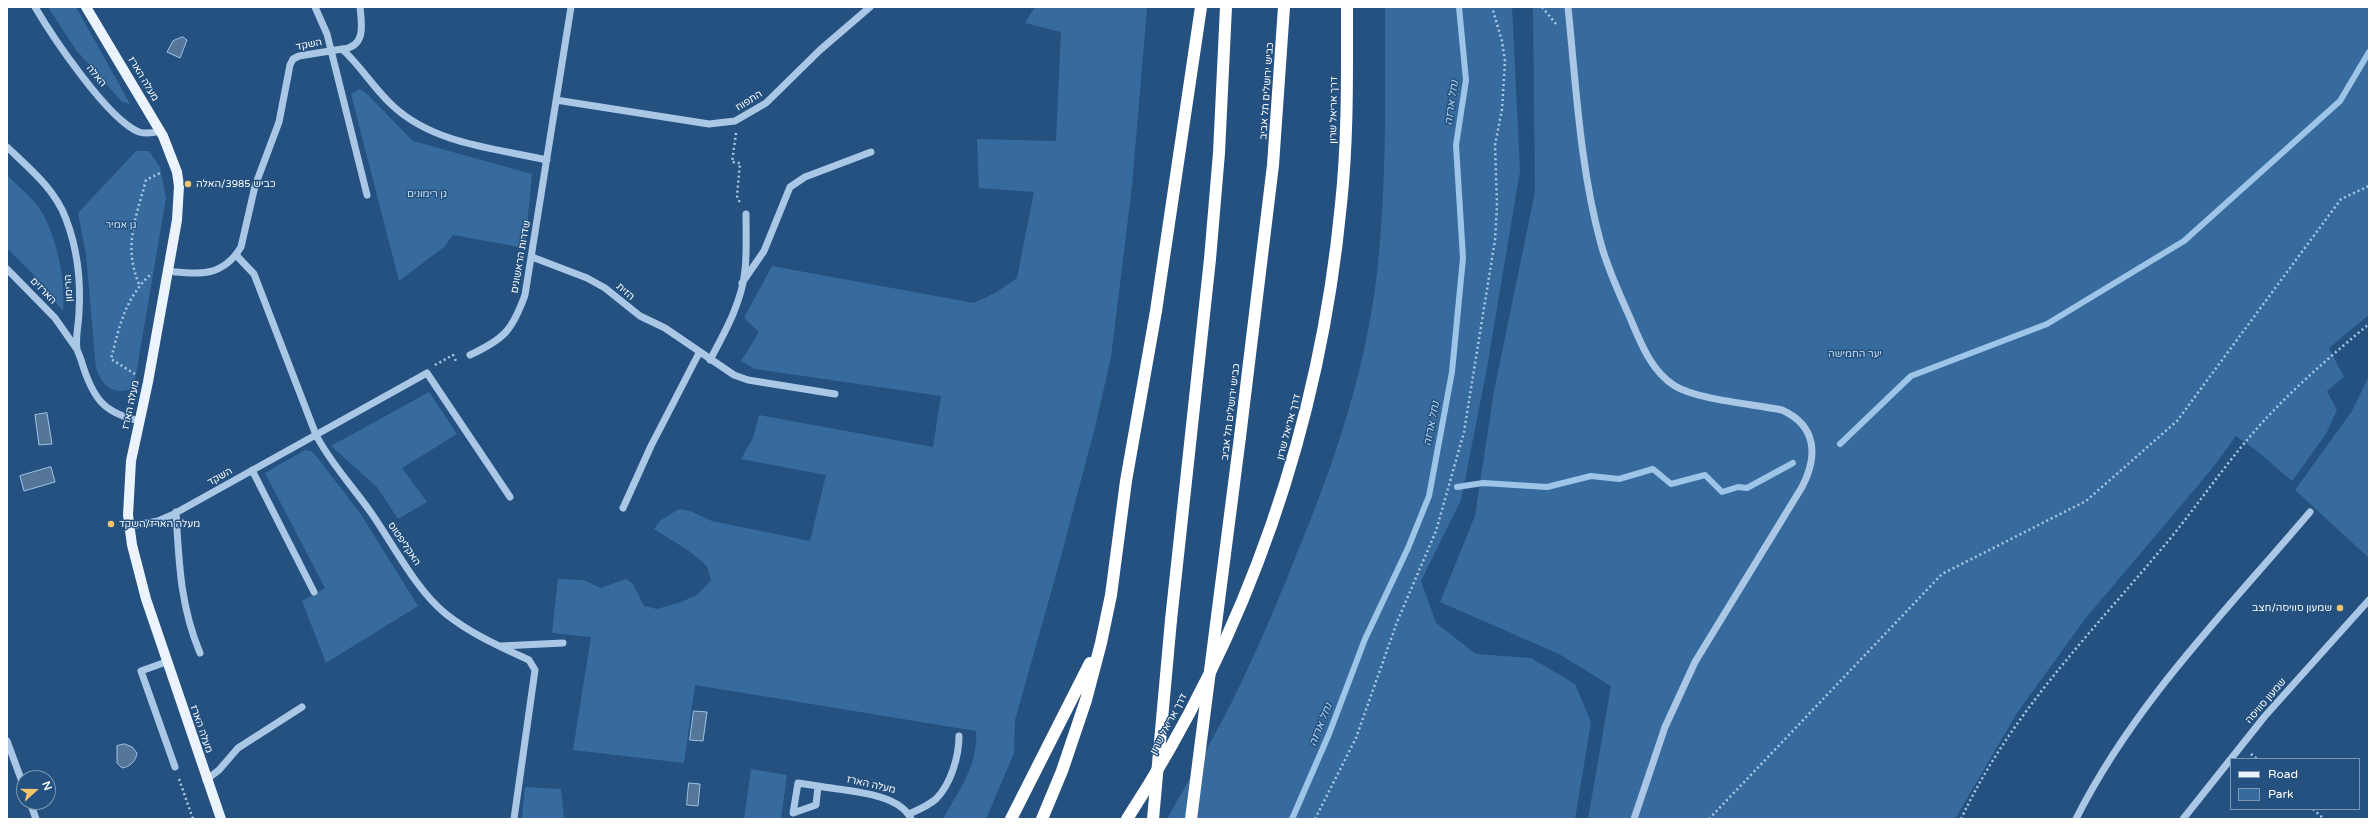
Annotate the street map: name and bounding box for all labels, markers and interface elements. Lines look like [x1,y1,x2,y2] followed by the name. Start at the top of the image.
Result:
[295,36,323,54] street label: השקד
[1258,42,1276,140] street label: כביש ירושלים תל אביב
[125,54,161,104] street label: מעלה הארז
[83,63,109,89] street label: האלה
[1327,76,1341,144] street label: דרך אריאל שרון
[1442,80,1462,126] water label: נחל ארזה
[733,88,765,114] street label: התפוח
[196,178,276,190] place label: כביש 3985/האלה
[183,179,193,189] marker: כביש 3985/האלה
[407,188,447,200] park label: גן רימונים
[105,219,137,231] park label: גן אמיר
[509,220,533,294] street label: שדרות הראשונים
[62,274,76,302] street label: הרימון
[27,275,59,307] street label: הארזים
[613,281,637,303] street label: הזית
[1828,348,1882,360] park label: יער החמישה
[1219,363,1243,461] street label: כביש ירושלים תל אביב
[120,379,142,431] street label: מעלה הארז
[1274,393,1304,461] street label: דרך אריאל שרון
[1421,400,1443,448] water label: נחל ארזה
[205,465,235,489] street label: השקד
[119,518,200,530] place label: מעלה הארז/השקד
[106,519,116,529] marker: מעלה הארז/השקד
[385,520,423,568] street label: האקליפטוס
[2252,602,2332,614] place label: שמעון סוויסה/חצב
[2335,603,2345,613] marker: שמעון סוויסה/חצב
[2243,676,2289,726] street label: שמעון סוויסה
[1148,691,1190,757] street label: דרך אריאל שרון
[1306,701,1336,749] water label: נחל ארזה
[187,703,215,755] street label: מעלה הארז
[2230,758,2360,810] legend
[2268,767,2298,781] text: Road
[16,770,56,810] north arrow
[845,774,897,796] street label: מעלה הארז
[39,779,54,792] text: N
[2268,787,2294,801] text: Park

